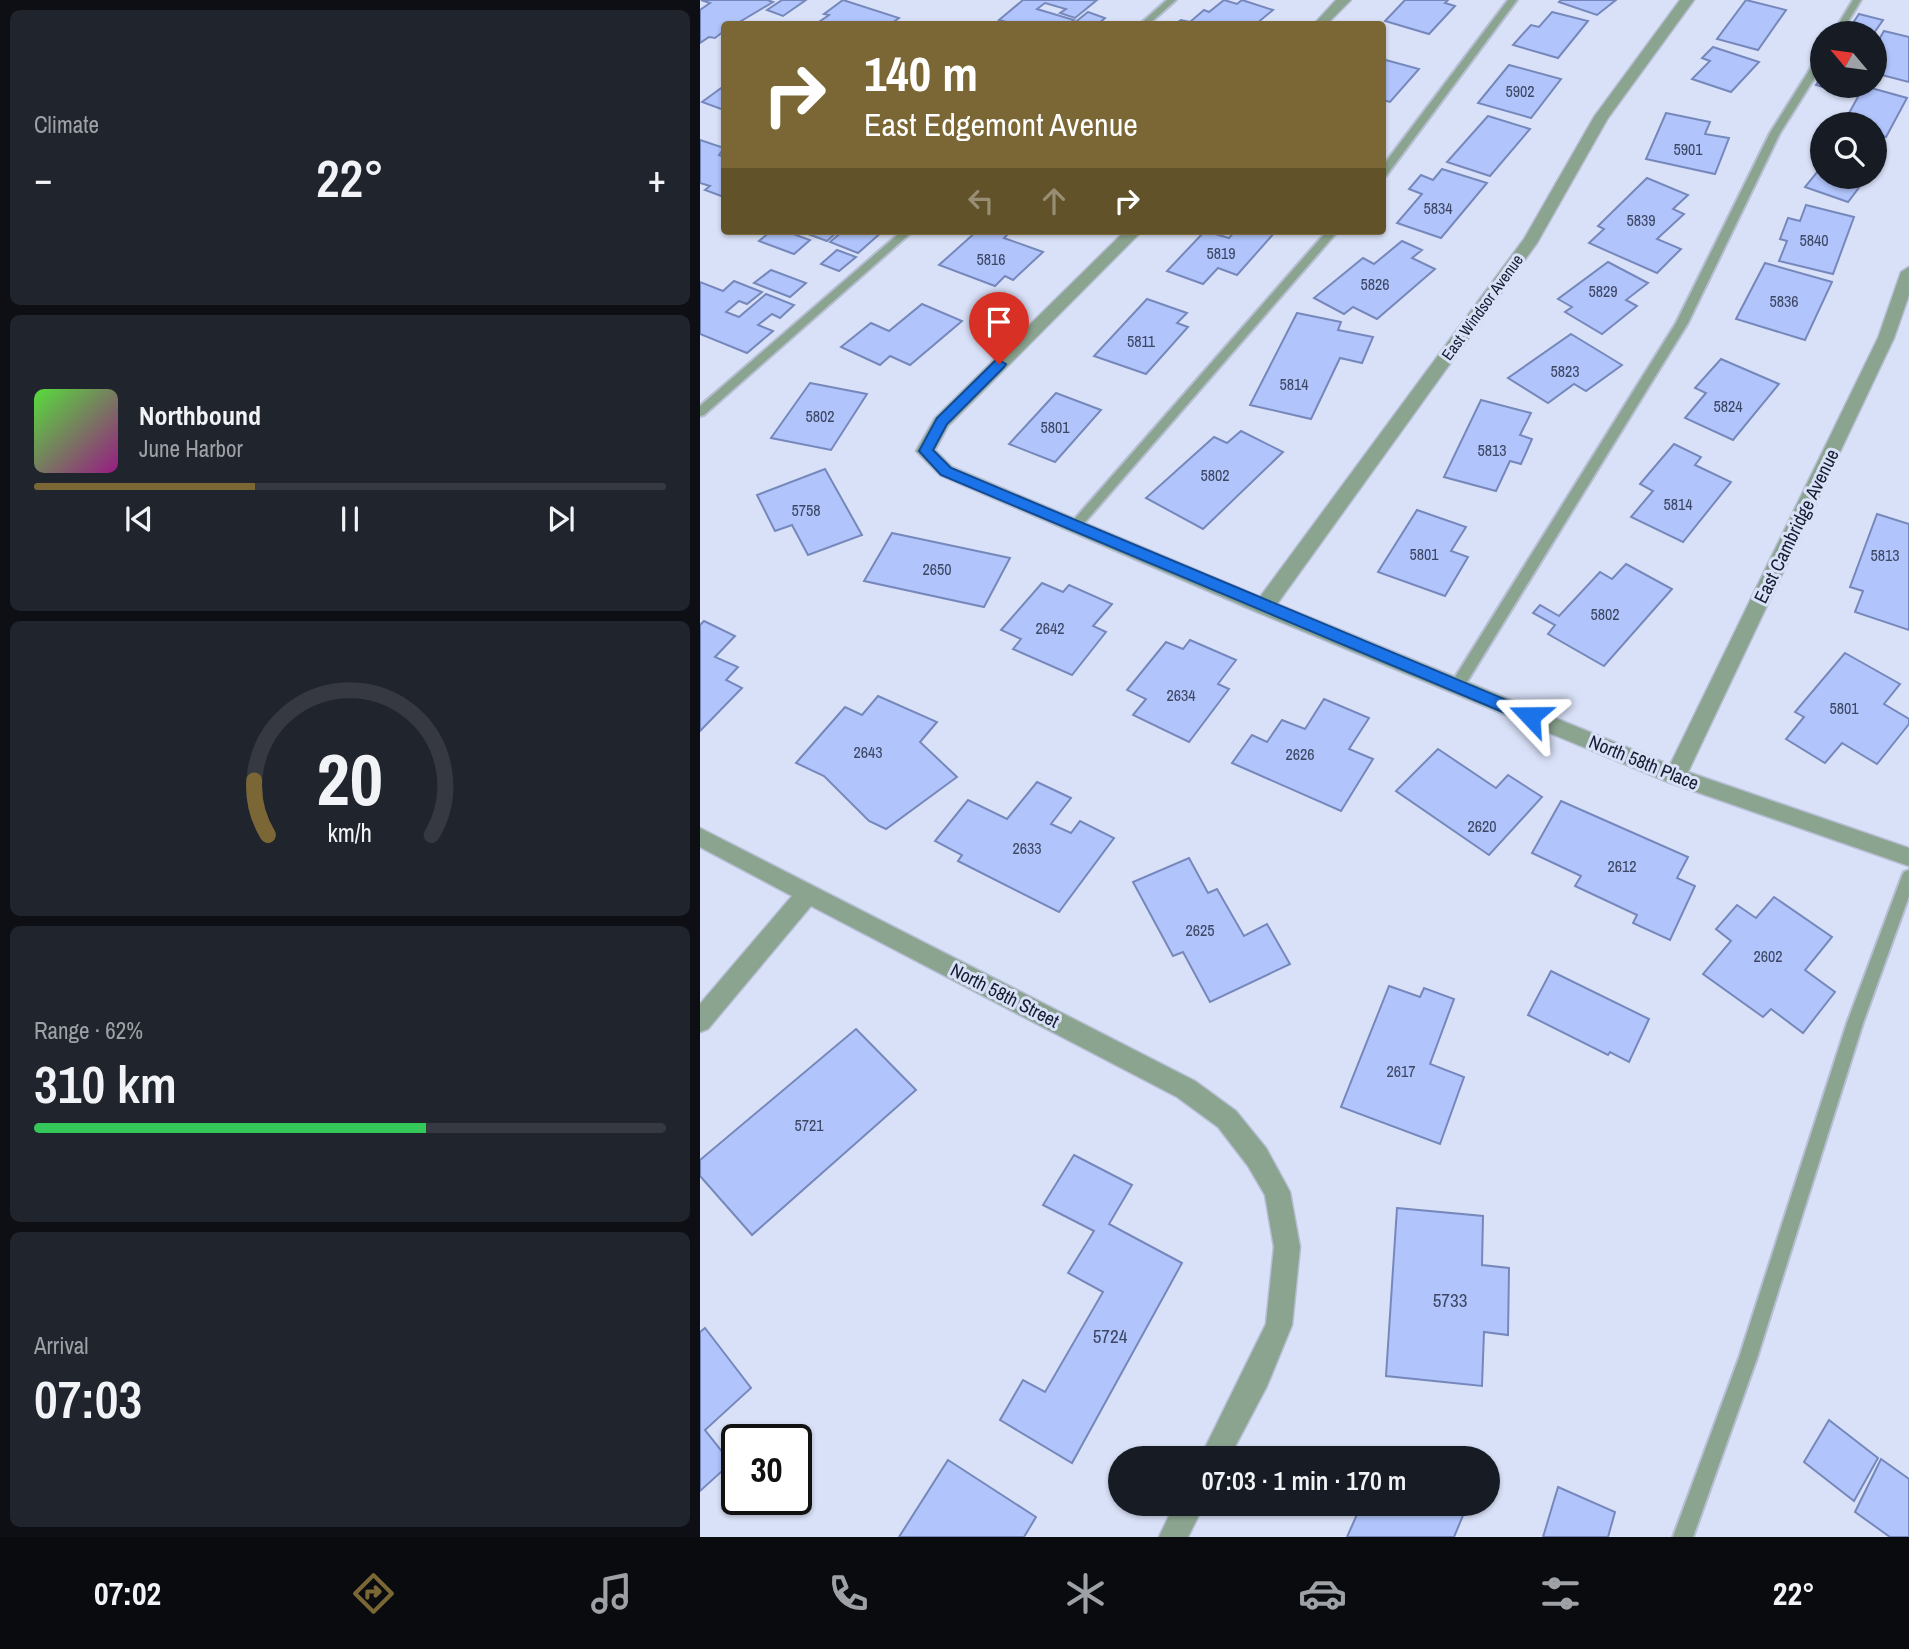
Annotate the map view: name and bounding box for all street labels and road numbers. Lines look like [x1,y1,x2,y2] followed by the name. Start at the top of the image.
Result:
[1436,250,1528,364] street label: East Windsor Avenue
[1747,445,1845,607] street label: East Cambridge Avenue
[1585,728,1703,796] street label: North 58th Place
[946,956,1064,1034] street label: North 58th Street

